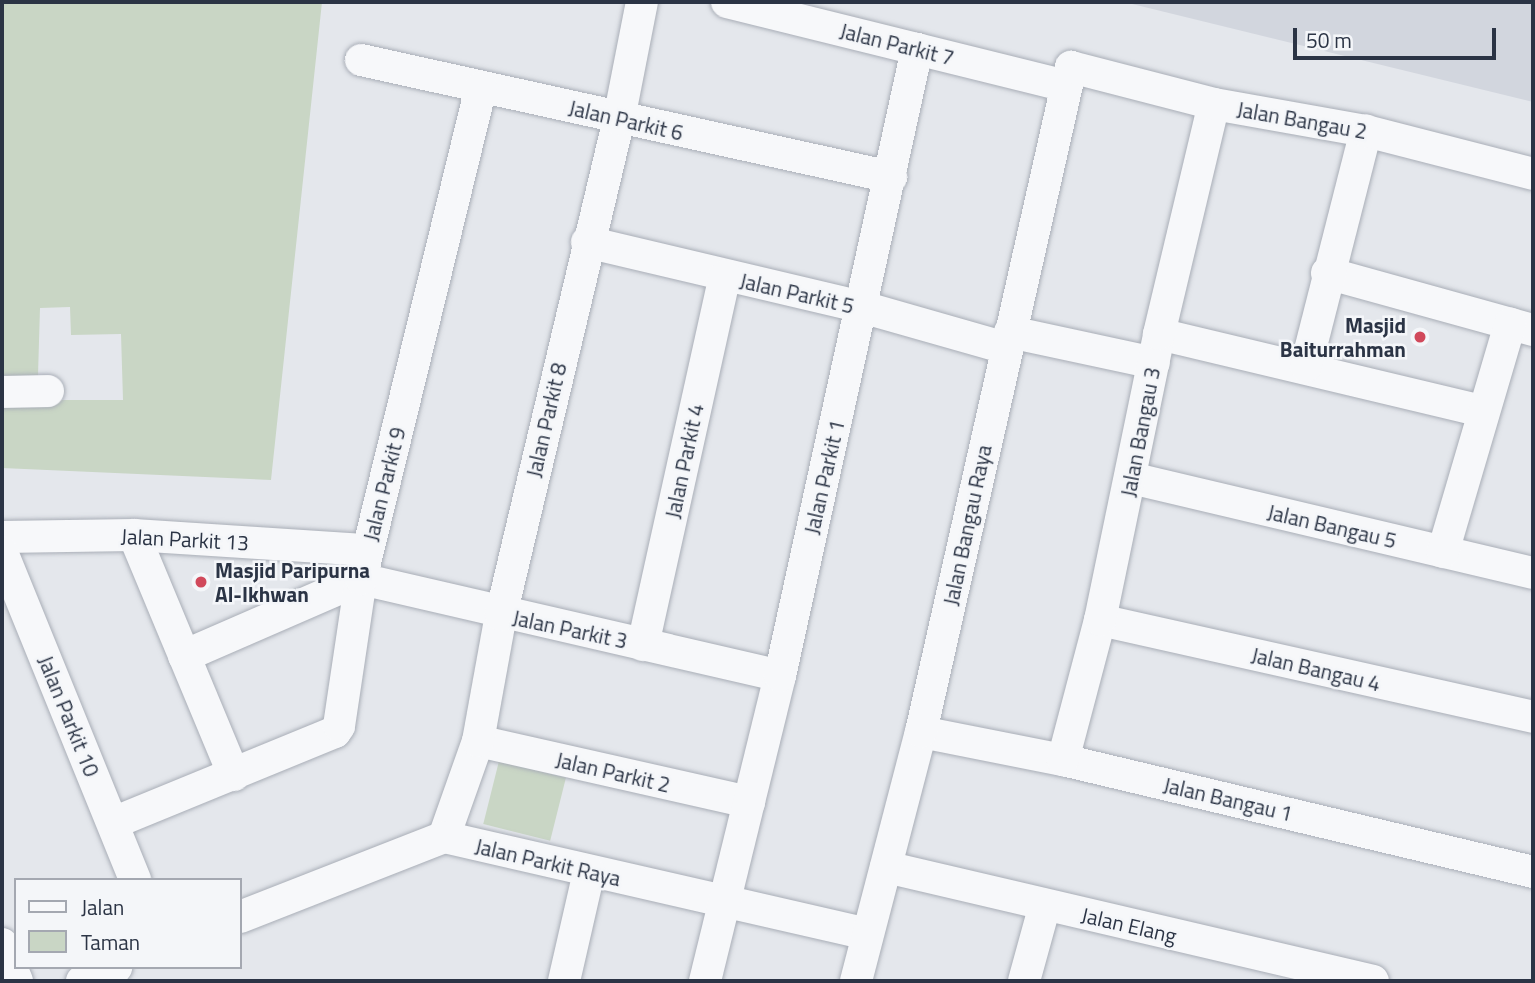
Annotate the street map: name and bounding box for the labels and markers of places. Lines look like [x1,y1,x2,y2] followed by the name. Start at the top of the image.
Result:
[1280,312,1406,362] place label: Masjid Baiturrahman
[1412,329,1428,345] marker: Masjid Baiturrahman
[215,557,370,607] place label: Masjid Paripurna Al-Ikhwan
[193,574,209,590] marker: Masjid Paripurna Al-Ikhwan

